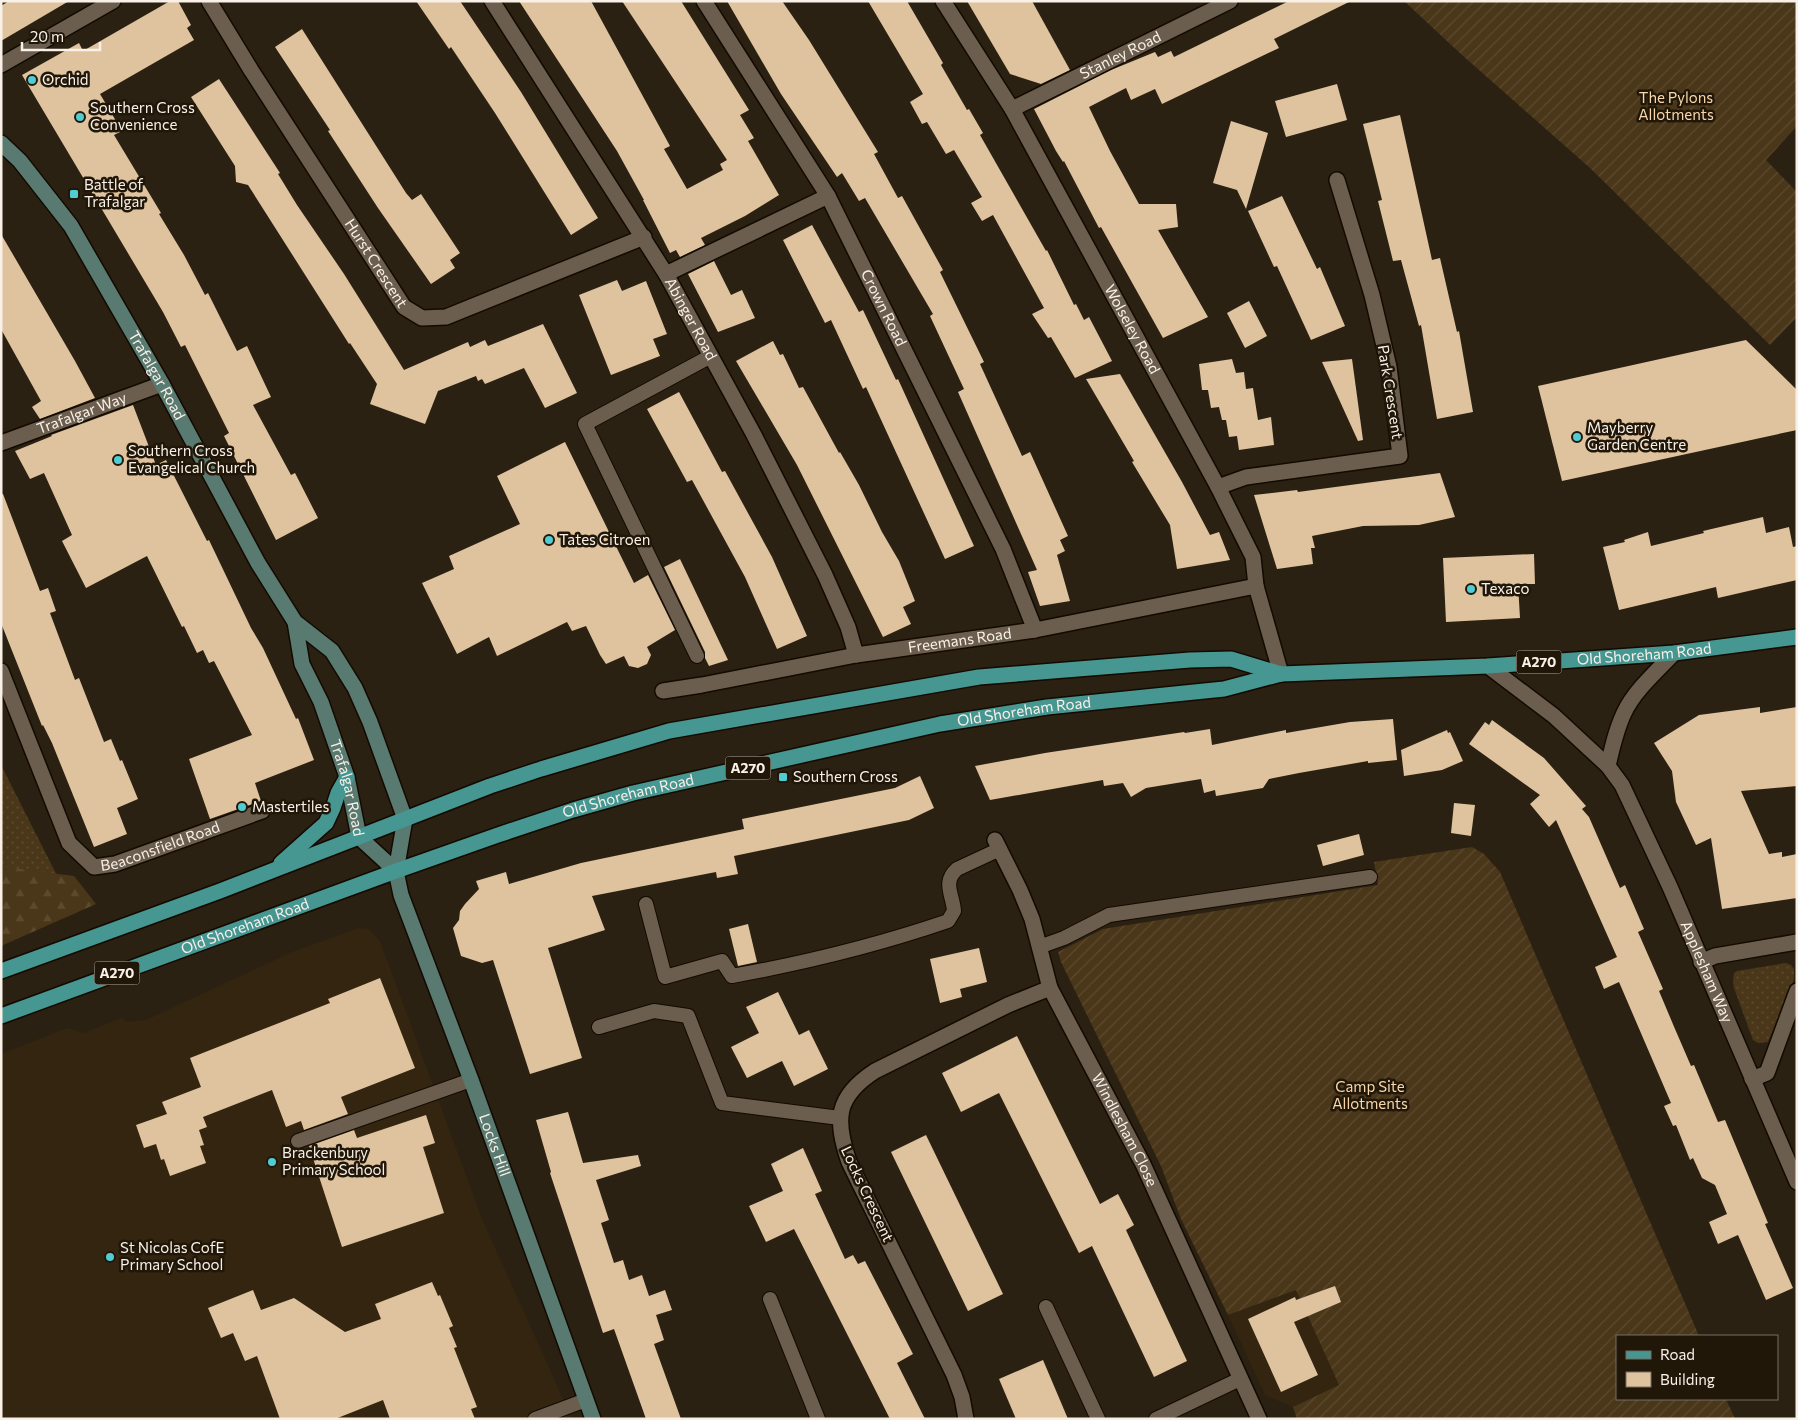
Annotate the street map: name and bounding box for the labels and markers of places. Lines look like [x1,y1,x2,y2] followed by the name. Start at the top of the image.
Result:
[42,70,89,88] place label: Orchid
[26,74,38,86] marker: Orchid
[90,98,195,133] place label: Southern Cross Convenience
[74,111,86,123] marker: Southern Cross Convenience
[84,175,145,210] place label: Battle of Trafalgar
[68,188,80,200] marker: Battle of Trafalgar
[1587,418,1686,453] place label: Mayberry Garden Centre
[1571,431,1583,443] marker: Mayberry Garden Centre
[128,441,255,476] place label: Southern Cross Evangelical Church
[112,454,124,466] marker: Southern Cross Evangelical Church
[559,530,650,548] place label: Tates Citroen
[543,534,555,546] marker: Tates Citroen
[1481,579,1530,597] place label: Texaco
[1465,583,1477,595] marker: Texaco
[793,767,898,785] place label: Southern Cross
[777,771,789,783] marker: Southern Cross
[252,797,330,815] place label: Mastertiles
[236,801,248,813] marker: Mastertiles
[282,1143,385,1178] place label: Brackenbury Primary School
[266,1156,278,1168] marker: Brackenbury Primary School
[120,1238,225,1273] place label: St Nicolas CofE Primary School
[104,1251,116,1263] marker: St Nicolas CofE Primary School

